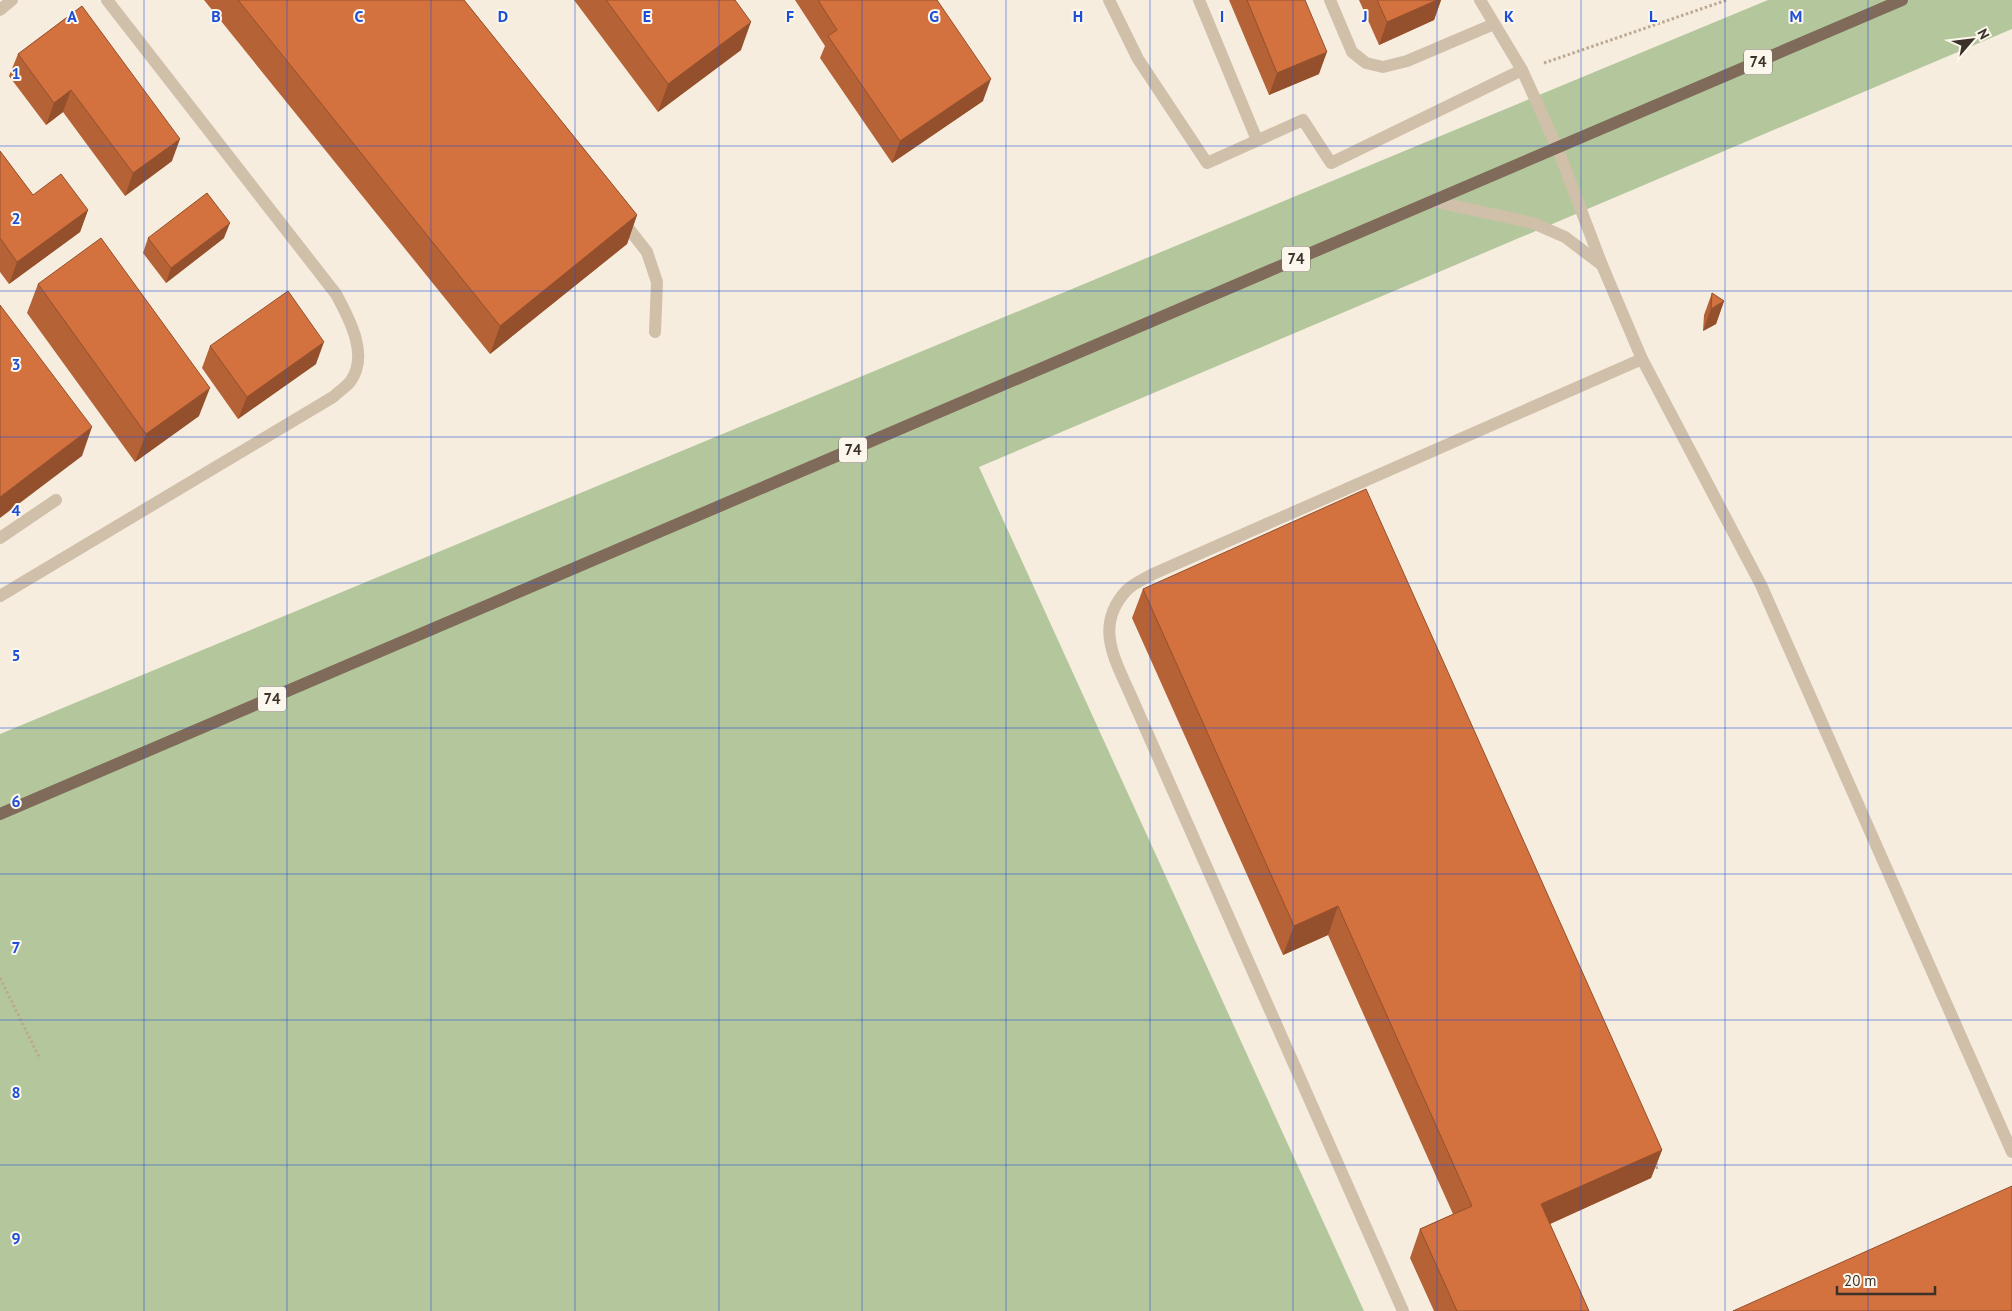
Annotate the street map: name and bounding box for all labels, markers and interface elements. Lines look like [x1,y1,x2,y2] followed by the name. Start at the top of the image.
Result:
[67,6,77,26] text: A
[211,6,221,26] text: B
[355,6,364,26] text: C
[498,6,508,26] text: D
[643,6,651,26] text: E
[786,6,794,26] text: F
[929,6,939,26] text: G
[1073,6,1083,26] text: H
[1220,6,1224,26] text: I
[1361,6,1368,26] text: J
[1504,6,1514,26] text: K
[1649,6,1658,26] text: L
[1790,6,1802,26] text: M
[1947,15,1997,65] north arrow
[1973,26,1994,42] text: N
[1744,50,1772,74] road number: 74
[11,63,21,83] text: 1
[11,208,21,228] text: 2
[1282,246,1310,272] road number: 74
[11,354,21,374] text: 3
[839,438,867,462] road number: 74
[11,500,21,520] text: 4
[11,645,21,665] text: 5
[258,686,286,712] road number: 74
[11,791,21,811] text: 6
[11,937,21,957] text: 7
[11,1082,21,1102] text: 8
[11,1228,21,1248] text: 9
[1837,1264,1934,1296] scale bar
[1844,1271,1877,1290] text: 20 m

